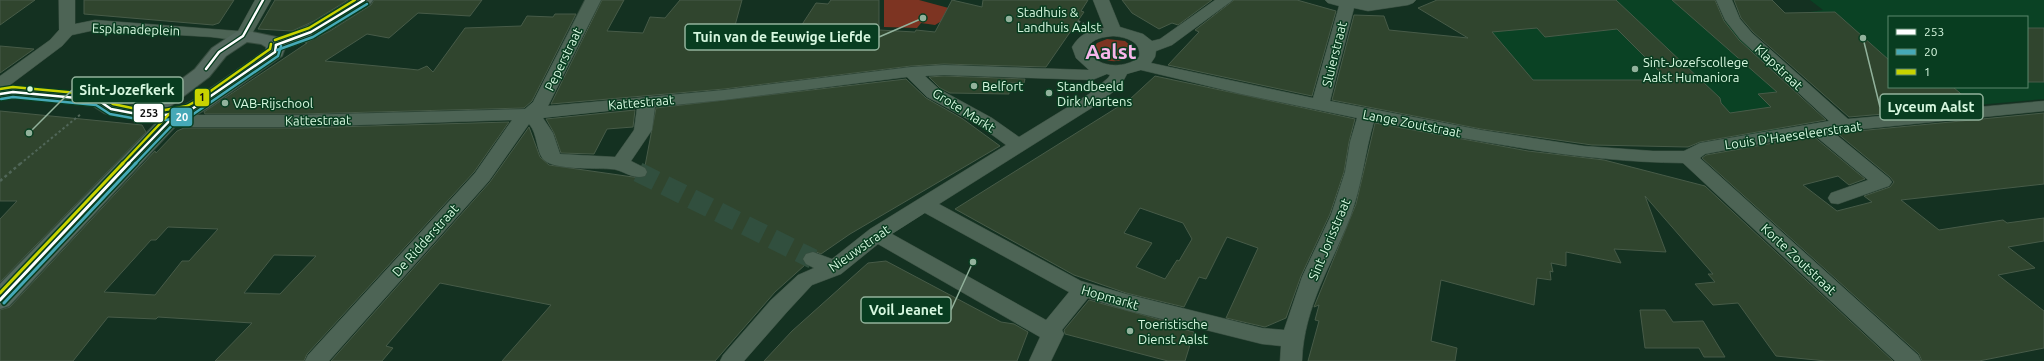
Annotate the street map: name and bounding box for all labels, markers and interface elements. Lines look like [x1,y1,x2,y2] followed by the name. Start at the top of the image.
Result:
[1017,5,1101,34] place label: Stadhuis & Landhuis Aalst
[1004,14,1014,24] marker: Stadhuis & Landhuis Aalst
[1888,16,2028,88] legend
[92,20,180,38] street label: Esplanadeplein
[1319,20,1349,88] street label: Sluierstraat
[685,24,879,50] callout: Tuin van de Eeuwige Liefde
[542,25,584,93] street label: Peperstraat
[1924,25,1944,38] text: 253
[693,29,871,45] text: Tuin van de Eeuwige Liefde
[1085,39,1137,63] district label: Aalst
[1752,41,1806,93] street label: Klapstraat
[1924,45,1938,58] text: 20
[1643,55,1748,84] place label: Sint-Jozefscollege Aalst Humaniora
[1630,64,1640,74] marker: Sint-Jozefscollege Aalst Humaniora
[1924,65,1931,78] text: 1
[72,77,183,103] callout: Sint-Jozefkerk
[982,79,1023,93] place label: Belfort
[1057,79,1132,108] place label: Standbeeld Dirk Martens
[969,81,979,91] marker: Belfort
[79,82,175,98] text: Sint-Jozefkerk
[25,84,35,94] unlabelled marker
[930,85,998,135] street label: Grote Markt
[194,88,210,107] line badge: 1
[1044,88,1054,98] marker: Standbeeld Dirk Martens
[199,91,205,103] text: 1
[607,92,675,112] street label: Kattestraat
[1880,94,1983,120] callout: Lyceum Aalst
[233,96,314,110] place label: VAB-Rijschool
[220,98,230,108] marker: VAB-Rijschool
[1888,99,1974,115] text: Lyceum Aalst
[133,103,164,123] line badge: 253
[140,107,158,119] text: 253
[170,107,193,127] line badge: 20
[1362,107,1462,139] street label: Lange Zoutstraat
[176,111,188,123] text: 20
[285,112,351,128] street label: Kattestraat
[1724,118,1862,152] street label: Louis D'Haeseleerstraat
[1305,196,1353,282] street label: Sint Jorisstraat
[389,201,461,279] street label: De Ridderstraat
[1759,221,1839,297] street label: Korte Zoutstraat
[826,222,892,274] street label: Nieuwstraat
[1080,282,1140,312] street label: Hopmarkt
[861,297,951,323] callout: Voil Jeanet
[869,302,943,318] text: Voil Jeanet
[1138,317,1208,346] place label: Toeristische Dienst Aalst
[1125,326,1135,336] marker: Toeristische Dienst Aalst

